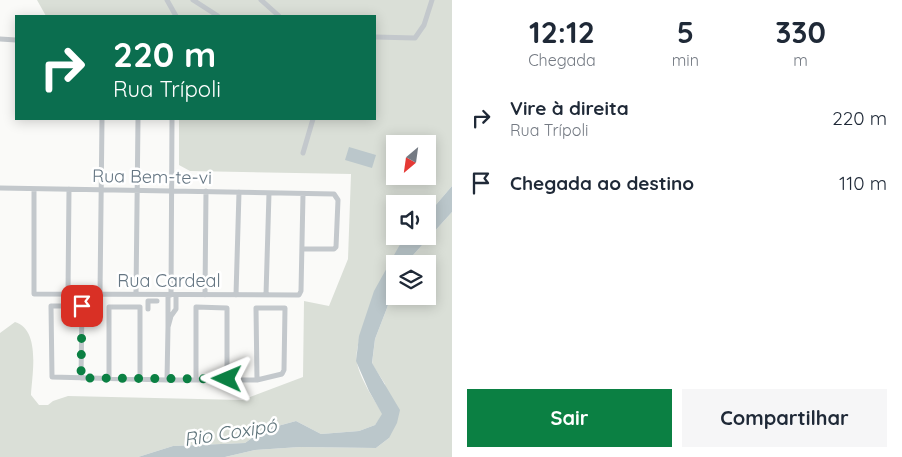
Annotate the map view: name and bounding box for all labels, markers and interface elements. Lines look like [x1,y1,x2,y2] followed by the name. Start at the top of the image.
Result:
[529,13,595,51] text: 12:12
[677,13,694,51] text: 5
[775,13,826,51] text: 330
[113,32,216,76] text: 220 m
[30,35,95,100] icon: right
[528,50,596,70] text: Chegada
[672,50,699,70] text: min
[793,50,808,70] text: m
[113,75,221,103] text: Rua Trípoli
[510,96,629,120] text: Vire à direita
[467,104,495,132] icon: right
[832,106,887,130] text: 220 m
[510,120,588,140] text: Rua Trípoli
[386,135,436,185] north arrow
[386,135,436,305] map controls
[92,164,212,189] street label: Rua Bem-te-vi
[467,169,495,197] icon: arrive
[510,171,694,195] text: Chegada ao destino
[839,171,887,195] text: 110 m
[386,195,436,245] button: sound
[386,255,436,305] button: layers
[117,269,221,292] street label: Rua Cardeal
[61,285,103,327] pin
[68,292,96,320] icon: arrive
[200,352,252,404] position arrow
[467,389,672,447] button: Sair
[682,389,887,447] button: Compartilhar
[182,413,279,451] water label: Rio Coxipó

